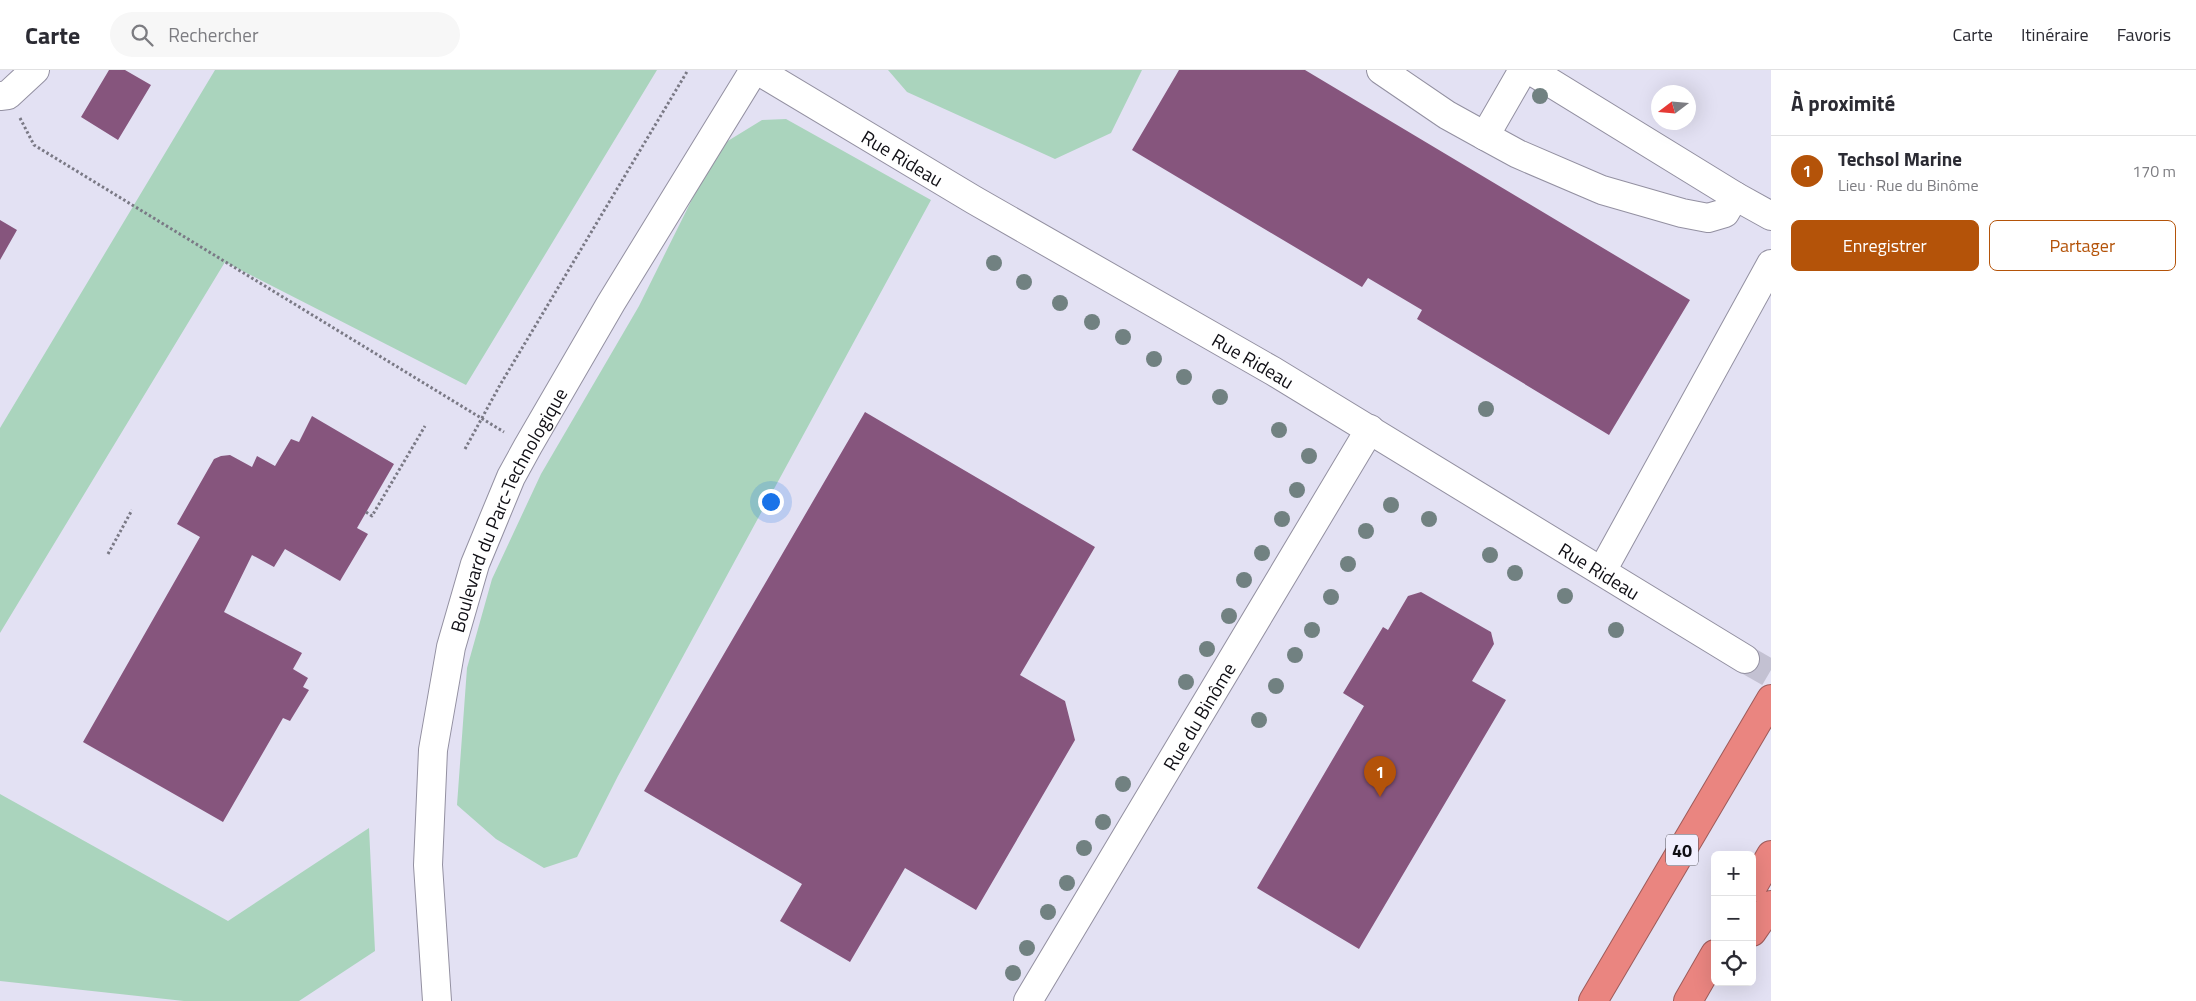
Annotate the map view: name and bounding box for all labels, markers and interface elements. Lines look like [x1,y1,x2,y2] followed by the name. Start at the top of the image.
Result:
[110,12,460,57] search box
[25,17,80,53] text: Carte
[168,20,258,49] text: Rechercher
[128,21,156,49] icon: search
[1952,21,1993,48] text: Carte
[2021,21,2089,48] text: Itinéraire
[2117,21,2171,48] text: Favoris
[1651,85,1696,130] north arrow
[1791,87,1895,119] text: À proximité
[856,122,949,193] street label: Rue Rideau
[1838,144,1962,173] text: Techsol Marine
[1803,159,1811,183] text: 1
[2132,159,2176,183] text: 170 m
[1838,173,1979,197] text: Lieu · Rue du Binôme
[1791,220,1979,271] button: Enregistrer
[1989,220,2176,271] button: Partager
[1207,325,1300,395] street label: Rue Rideau
[442,382,574,635] street label: Boulevard du Parc-Technologique
[758,489,784,515] your location
[1553,534,1646,606] street label: Rue Rideau
[1155,656,1242,776] street label: Rue du Binôme
[1364,756,1396,797] pin: 1
[1666,834,1698,866] road number: 40
[1711,851,1756,986] map controls
[1711,851,1756,896] button: +
[1711,896,1756,941] button: −
[1711,941,1756,986] button: locate

